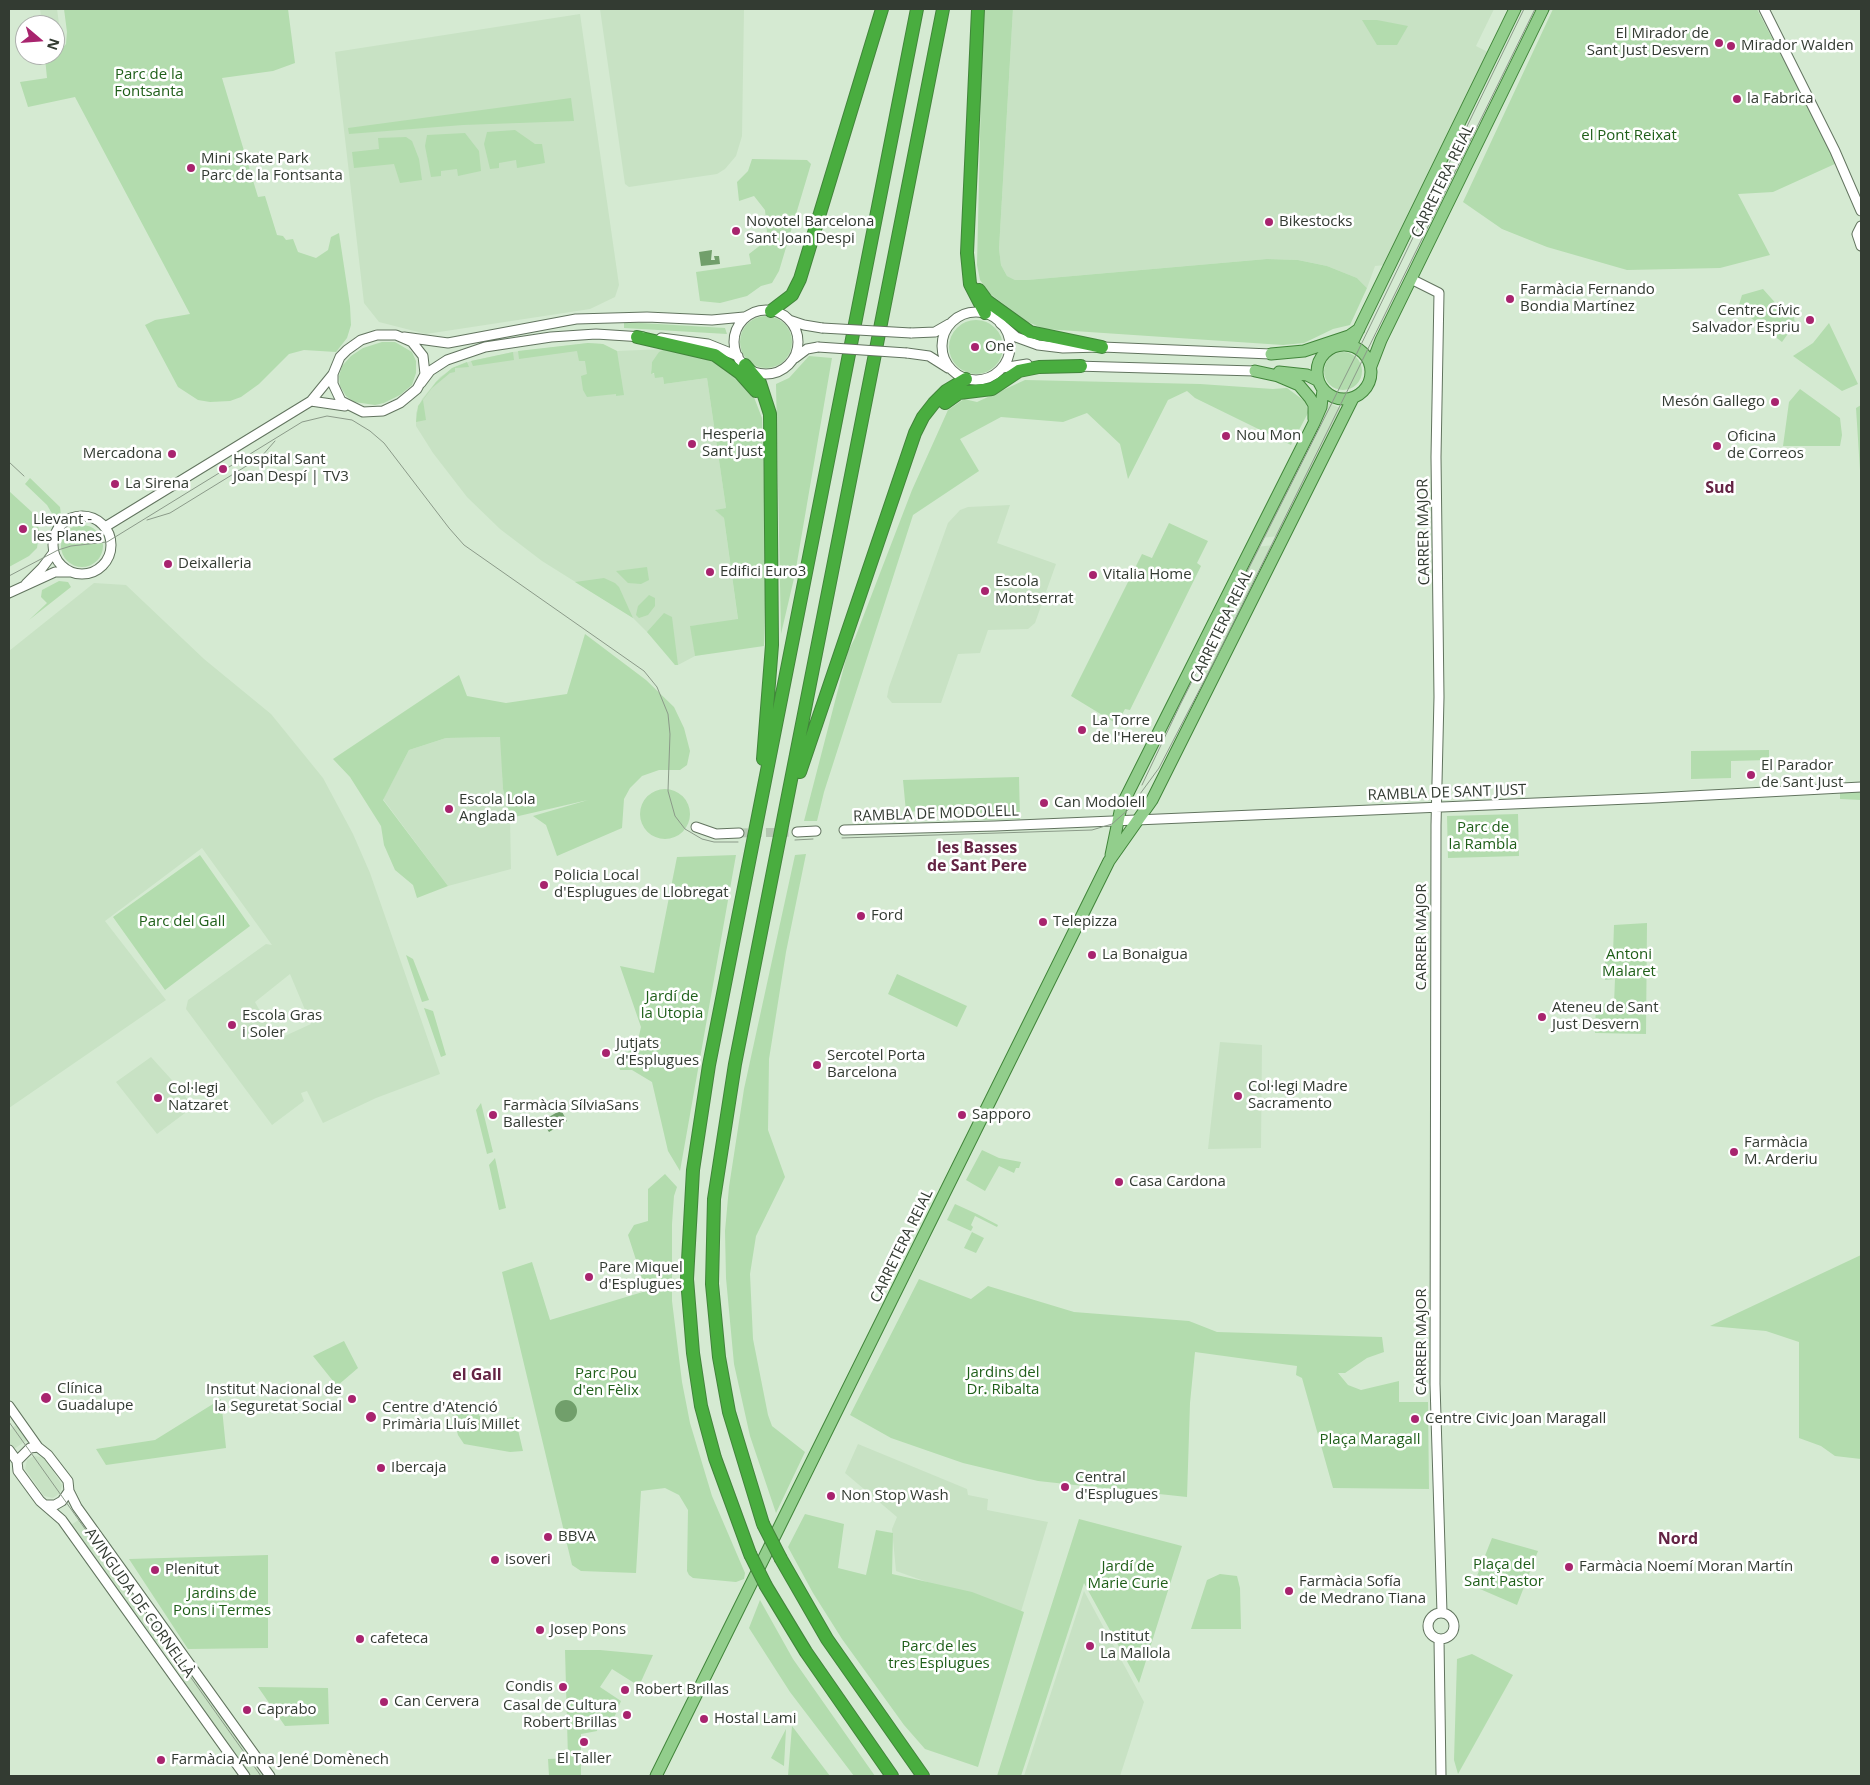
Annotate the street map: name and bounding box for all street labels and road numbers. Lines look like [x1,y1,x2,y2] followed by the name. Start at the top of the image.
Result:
[1408,121,1478,241] street label: CARRETERA REIAL
[1414,478,1434,586] street label: CARRER MAJOR
[1187,566,1257,686] street label: CARRETERA REIAL
[1367,781,1527,805] street label: RAMBLA DE SANT JUST
[853,802,1019,826] street label: RAMBLA DE MODOLELL
[1413,884,1431,990] street label: CARRER MAJOR
[867,1186,937,1306] street label: CARRETERA REIAL
[1413,1289,1431,1395] street label: CARRER MAJOR
[80,1525,198,1681] street label: AVINGUDA DE CORNELLÀ

